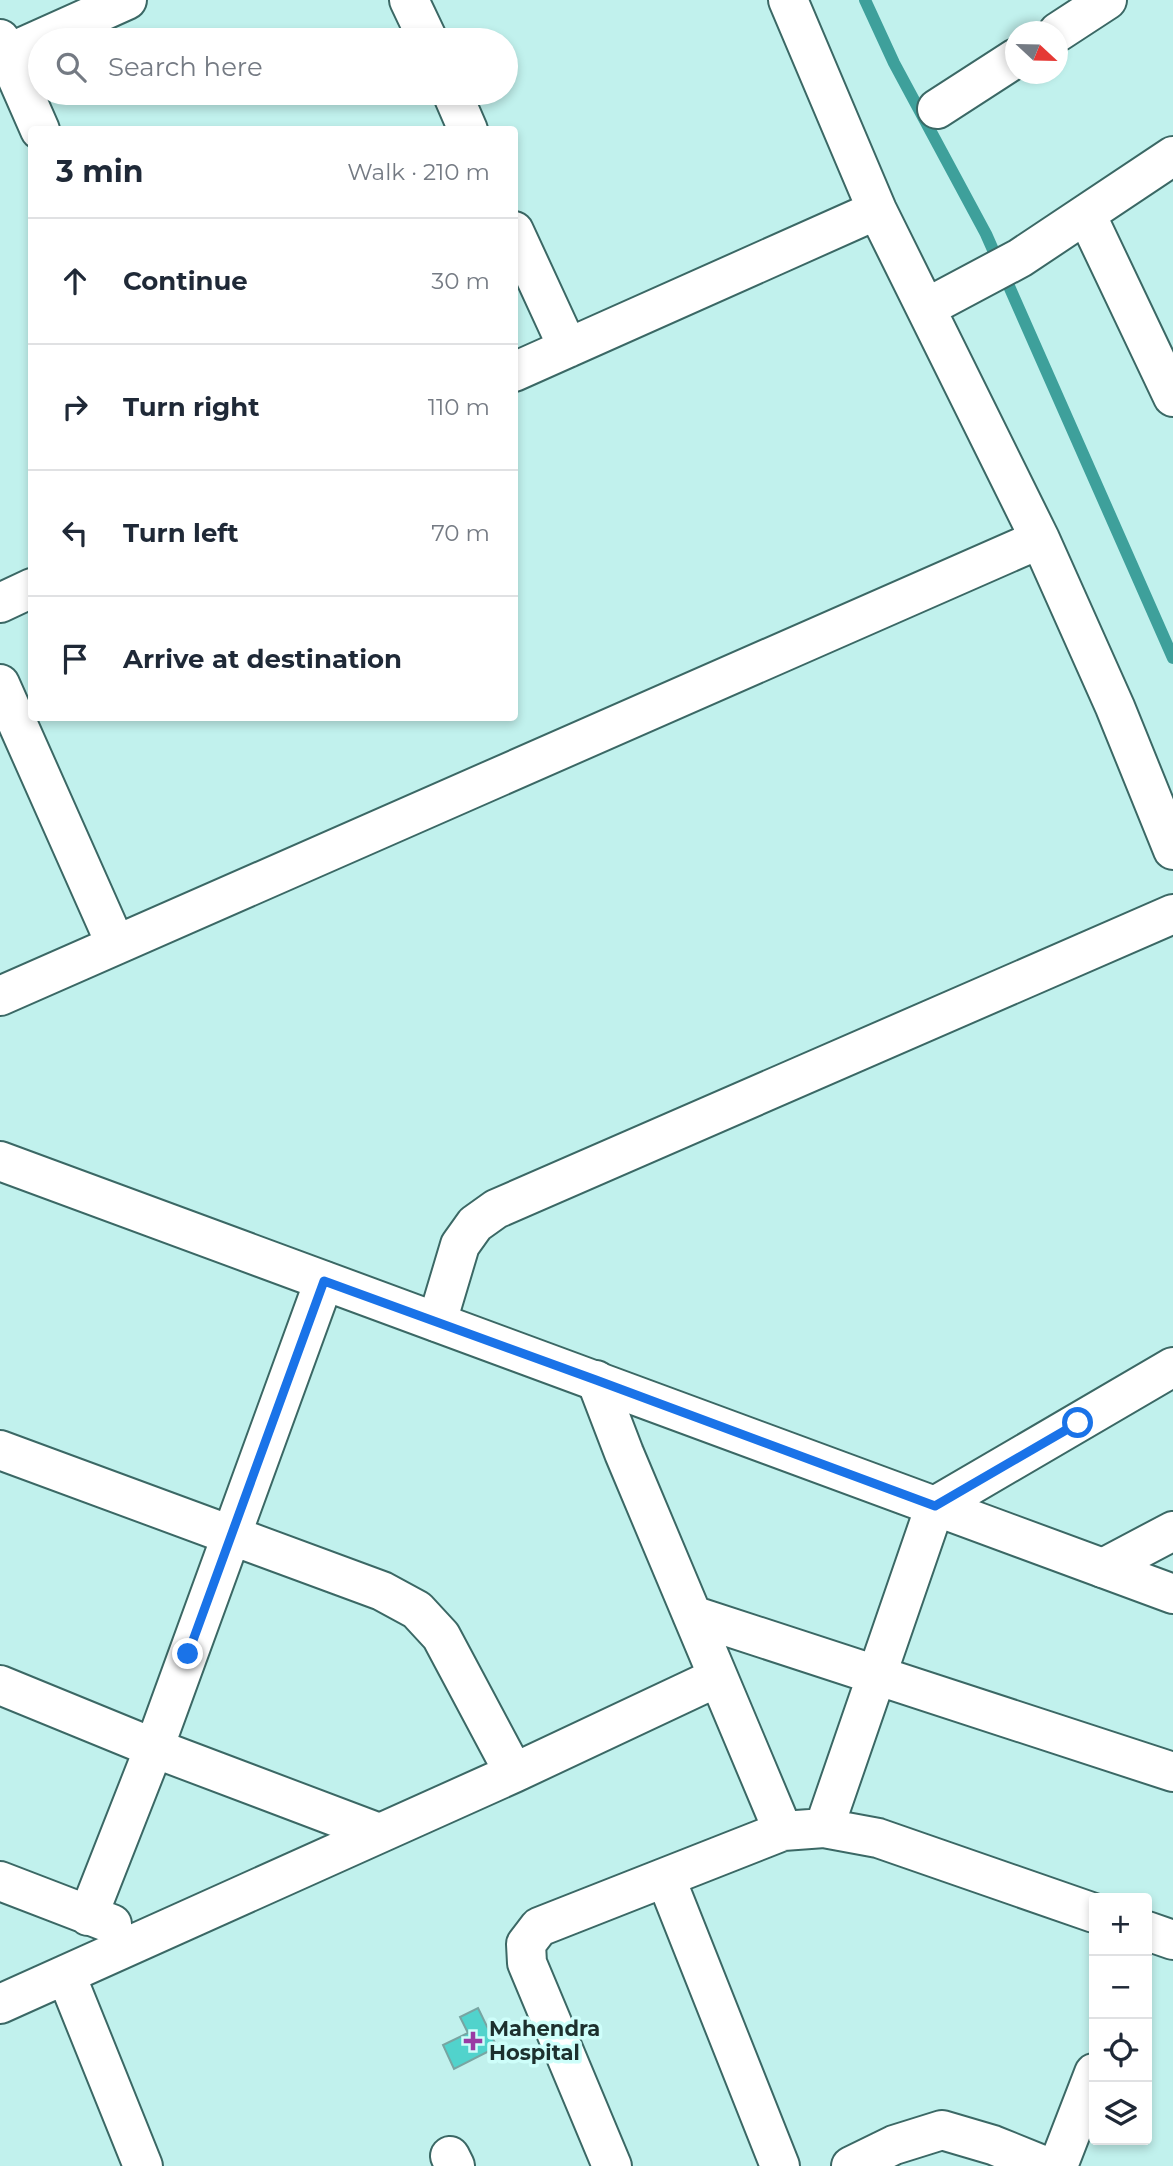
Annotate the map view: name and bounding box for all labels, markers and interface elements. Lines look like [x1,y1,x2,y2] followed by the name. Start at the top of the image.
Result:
[1005,21,1068,84] north arrow
[28,28,518,105] search box
[52,48,90,86] icon: search
[108,51,263,83] text: Search here
[56,153,143,190] text: 3 min
[347,158,490,186] text: Walk · 210 m
[56,262,94,300] icon: ahead
[123,265,248,297] text: Continue
[431,267,490,295] text: 30 m
[56,388,94,426] icon: right
[123,391,259,423] text: Turn right
[428,393,490,421] text: 110 m
[56,514,94,552] icon: left
[123,517,239,549] text: Turn left
[431,519,490,547] text: 70 m
[56,640,94,678] icon: arrive
[123,643,402,675] text: Arrive at destination
[1062,1407,1093,1438] route start
[172,1638,203,1669] route end
[1089,1893,1152,2145] map controls
[1089,1893,1152,1956] button: +
[1089,1956,1152,2019] button: −
[489,2016,600,2065] place label: Mahendra Hospital
[1089,2019,1152,2082] button: locate
[463,2031,483,2051] marker: Mahendra Hospital
[1089,2082,1152,2145] button: layers

